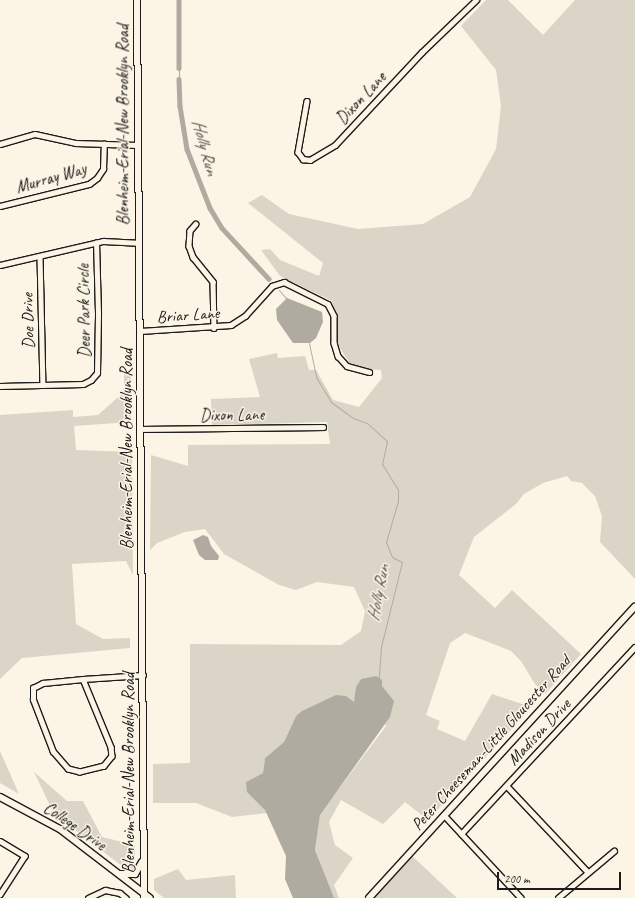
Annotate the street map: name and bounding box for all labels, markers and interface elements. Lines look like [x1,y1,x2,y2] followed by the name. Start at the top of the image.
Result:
[113,25,133,225] street label: Blenheim-Erial-New Brooklyn Road
[331,67,391,129] street label: Dixon Lane
[187,117,223,177] water label: Holly Run
[13,158,89,198] street label: Murray Way
[73,264,95,358] street label: Deer Park Circle
[17,293,39,349] street label: Doe Drive
[156,303,220,327] street label: Briar Lane
[117,349,137,549] street label: Blenheim-Erial-New Brooklyn Road
[199,404,265,426] street label: Dixon Lane
[362,563,394,623] water label: Holly Run
[407,651,575,835] street label: Peter Cheeseman-Little Gloucester Road
[119,673,139,873] street label: Blenheim-Erial-New Brooklyn Road
[503,694,575,770] street label: Madison Drive
[40,797,110,855] street label: College Drive
[499,864,623,890] scale bar
[504,871,530,887] text: 200 m

